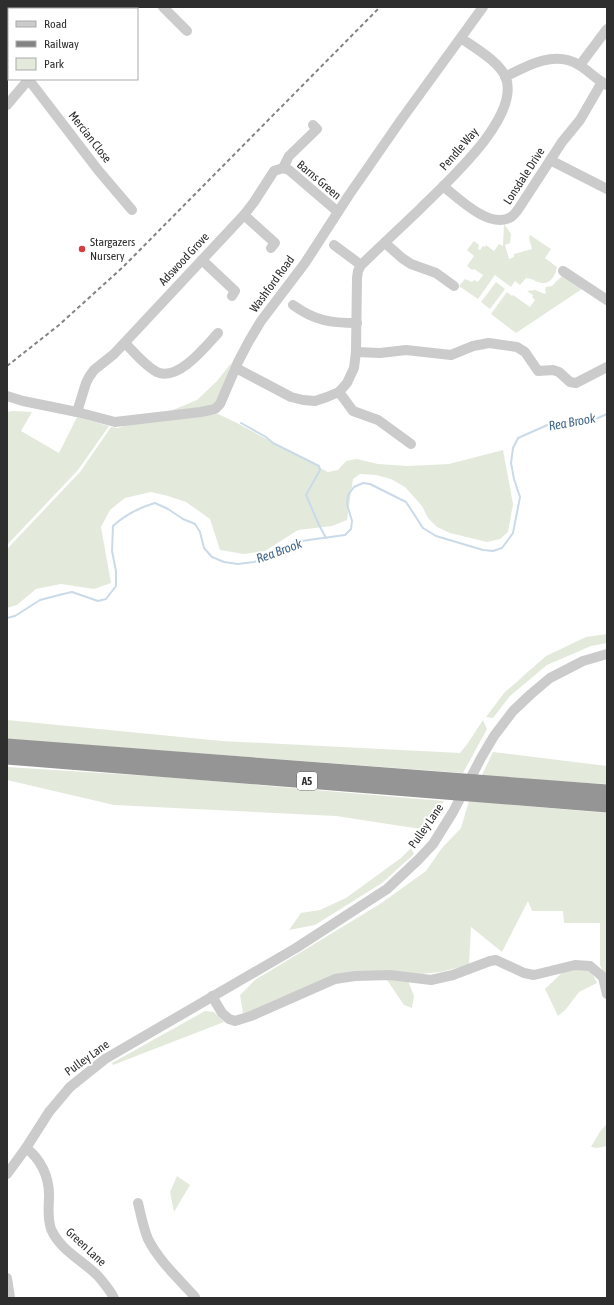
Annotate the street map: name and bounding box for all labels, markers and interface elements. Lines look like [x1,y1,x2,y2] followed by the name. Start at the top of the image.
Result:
[8,8,138,80] legend
[44,17,67,31] text: Road
[44,37,79,51] text: Railway
[44,57,65,71] text: Park
[66,109,114,165] street label: Mercian Close
[437,125,481,173] street label: Pendle Way
[500,145,548,207] street label: Lonsdale Drive
[294,158,344,202] street label: Barns Green
[156,230,212,288] street label: Adswood Grove
[90,235,135,263] place label: Stargazers Nursery
[77,244,87,254] marker: Stargazers Nursery
[247,253,297,315] street label: Washford Road
[547,410,597,434] water label: Rea Brook
[254,536,304,566] water label: Rea Brook
[297,772,317,790] road number: A5
[406,801,446,851] street label: Pulley Lane
[62,1037,112,1079] street label: Pulley Lane
[63,1225,109,1269] street label: Green Lane

